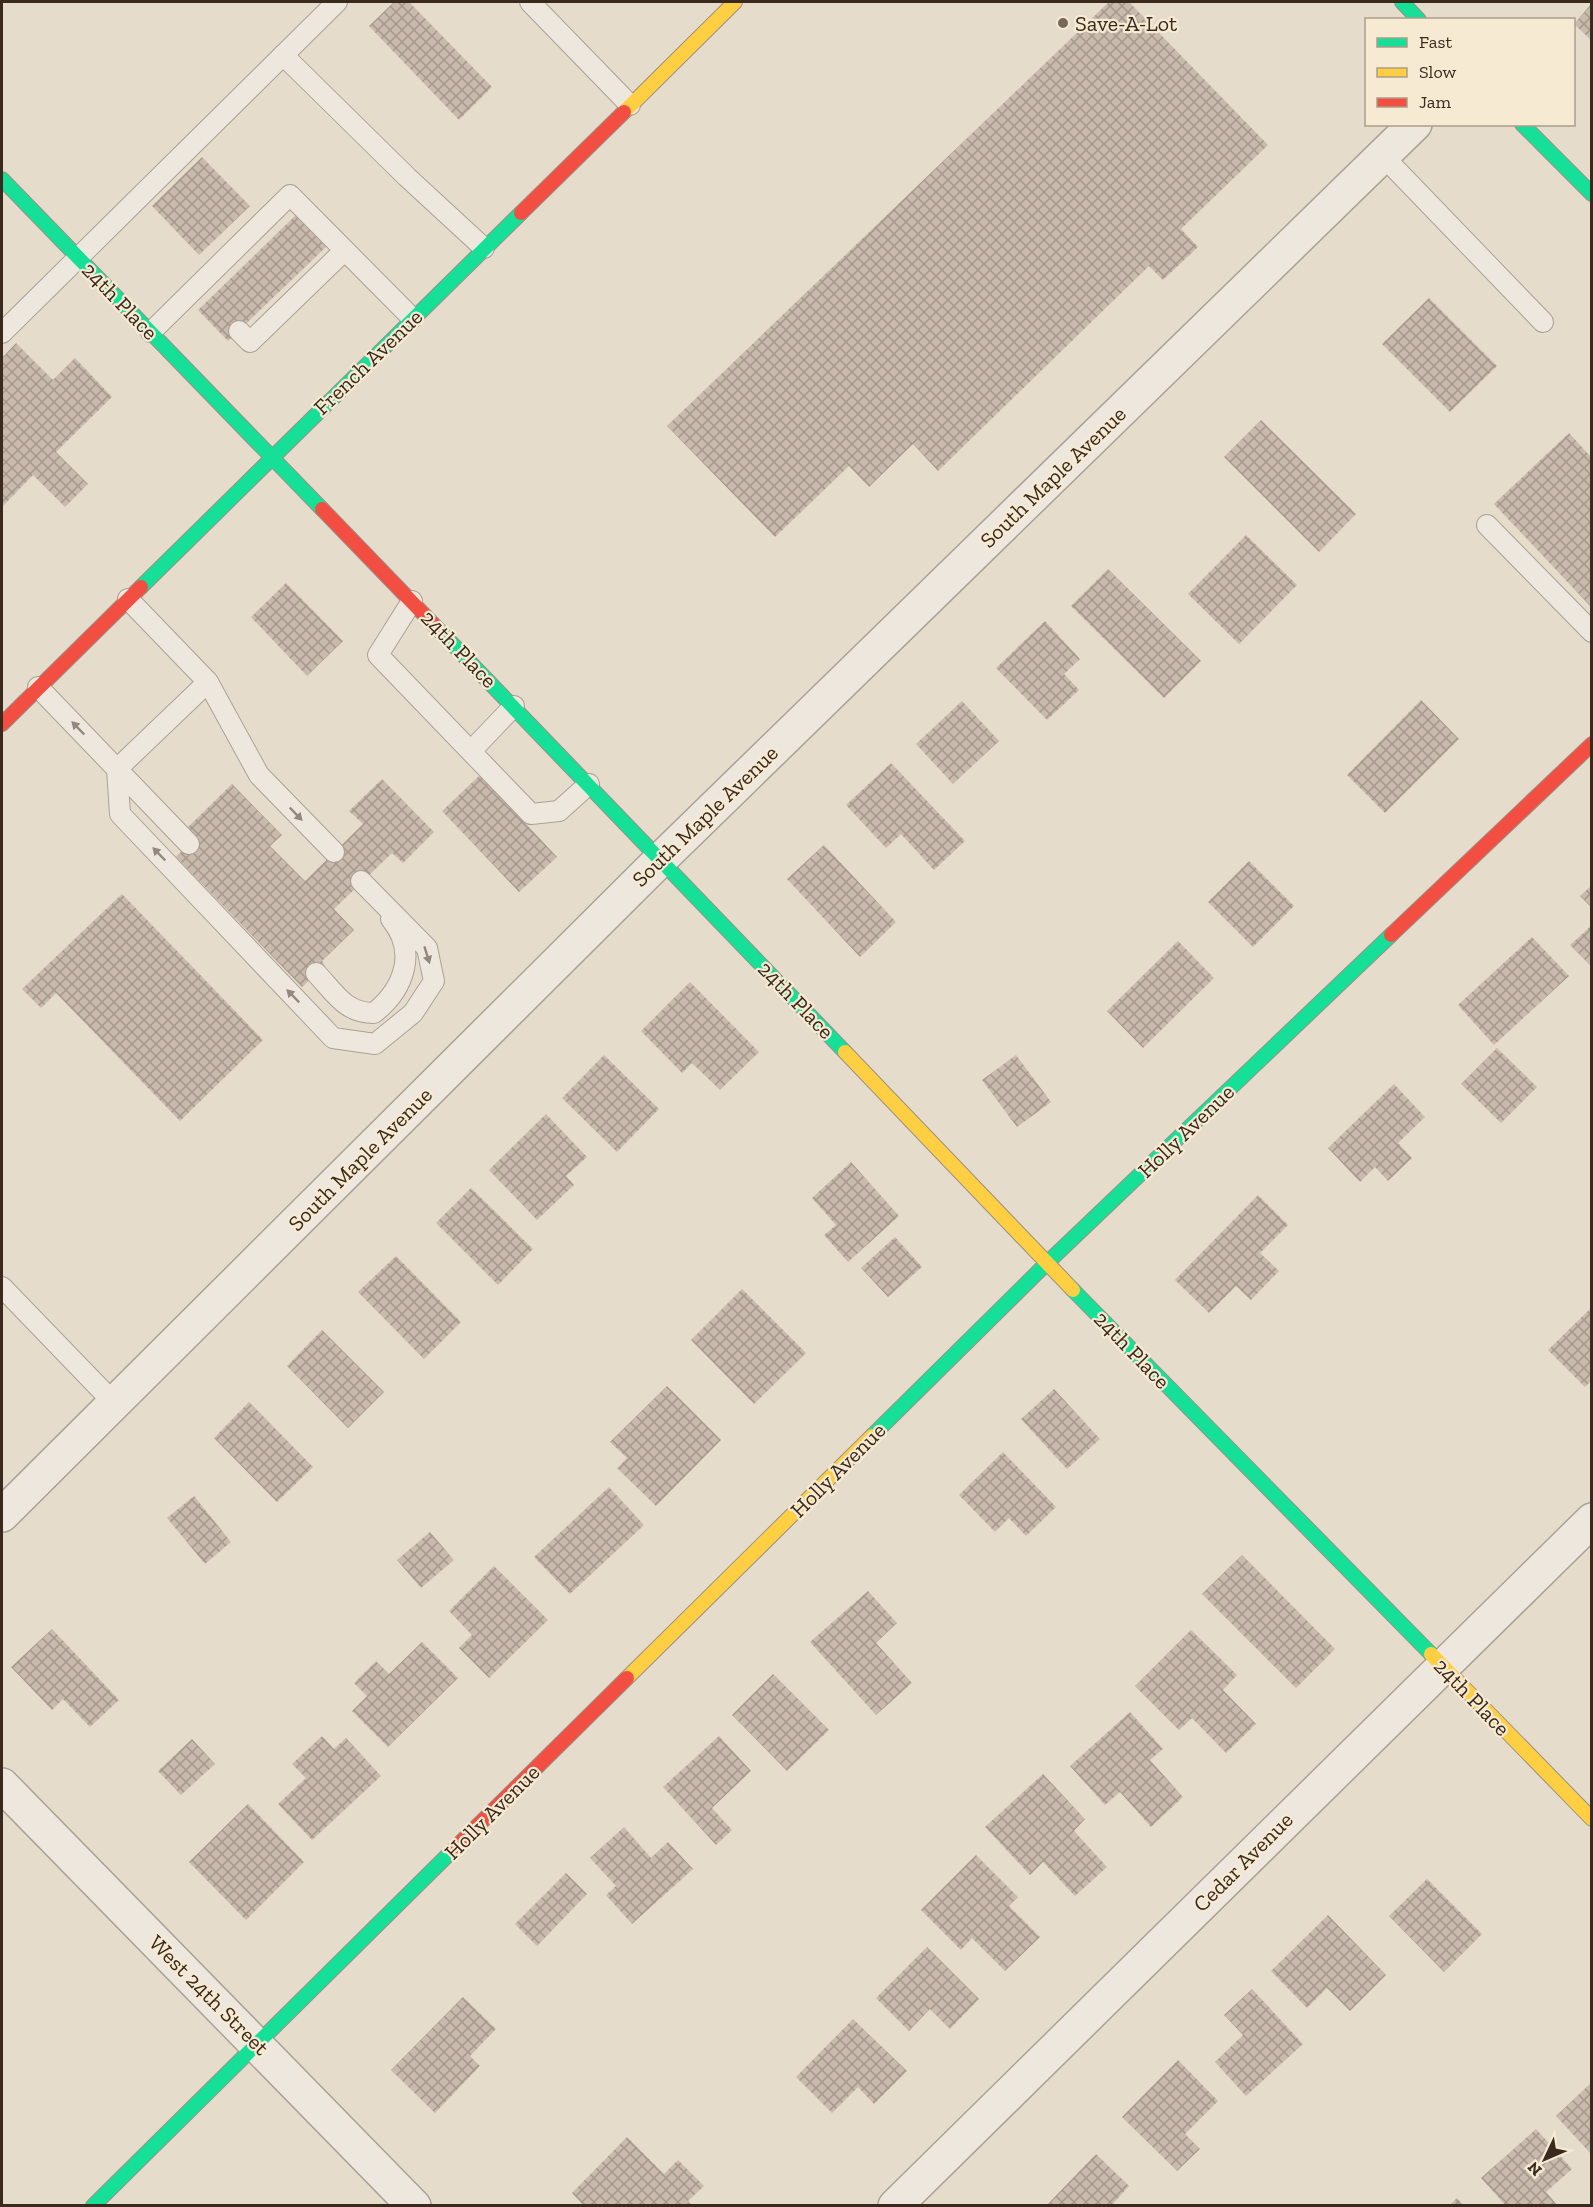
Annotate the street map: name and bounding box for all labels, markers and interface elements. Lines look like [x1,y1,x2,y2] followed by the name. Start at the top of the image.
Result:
[1075,10,1178,37] place label: Save-A-Lot
[1056,16,1070,30] marker: Save-A-Lot
[1365,18,1575,126] legend
[1419,31,1452,53] text: Fast
[1419,61,1456,83] text: Slow
[1419,91,1451,113] text: Jam
[76,256,164,346] street label: 24th Place
[308,303,428,421] street label: French Avenue
[974,400,1132,554] street label: South Maple Avenue
[415,604,503,694] street label: 24th Place
[71,720,85,735] one-way arrow
[626,739,784,893] street label: South Maple Avenue
[289,806,303,821] one-way arrow
[152,848,166,862] one-way arrow
[423,947,433,965] one-way arrow
[752,955,840,1045] street label: 24th Place
[286,988,300,1003] one-way arrow
[1132,1078,1240,1184] street label: Holly Avenue
[282,1081,438,1237] street label: South Maple Avenue
[1088,1305,1176,1395] street label: 24th Place
[785,1417,891,1523] street label: Holly Avenue
[1428,1652,1516,1742] street label: 24th Place
[439,1759,545,1865] street label: Holly Avenue
[1187,1806,1299,1918] street label: Cedar Avenue
[143,1929,275,2061] street label: West 24th Street
[1515,2129,1575,2189] north arrow
[1524,2158,1546,2180] text: N

